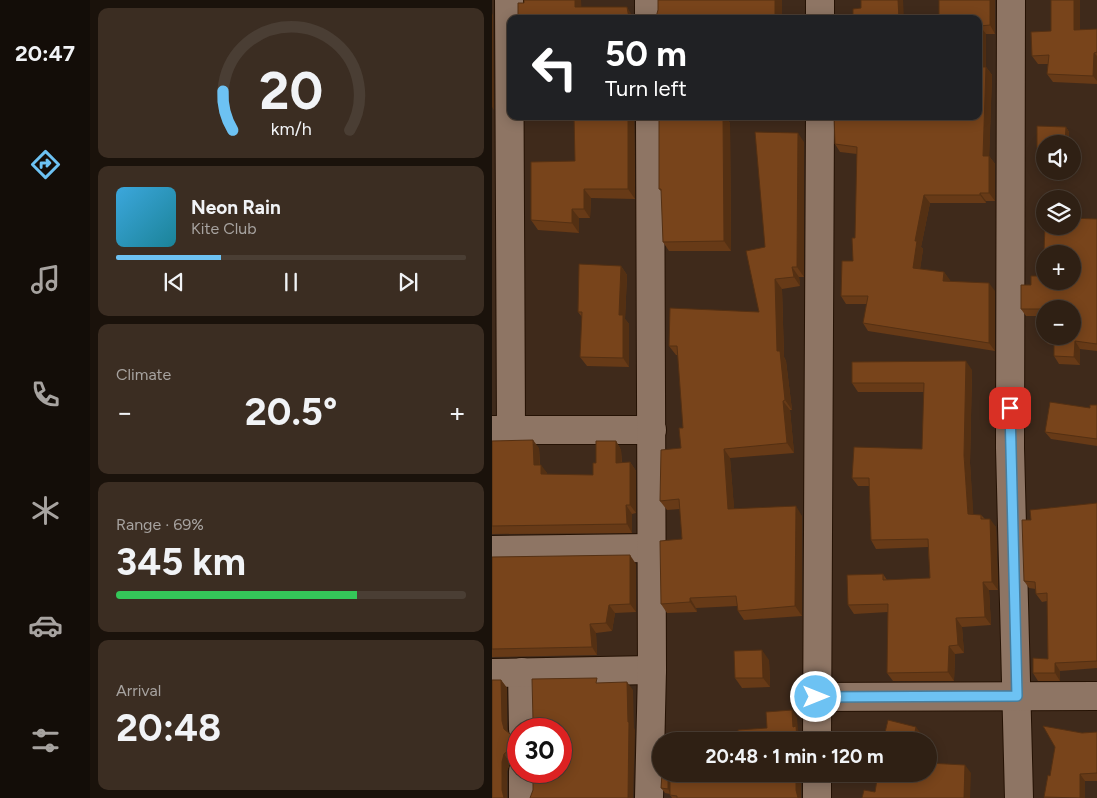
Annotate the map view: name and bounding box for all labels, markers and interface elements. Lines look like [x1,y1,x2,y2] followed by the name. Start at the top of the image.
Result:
[605,33,687,75] text: 50 m
[522,35,587,100] icon: left
[15,40,75,67] text: 20:47
[259,60,323,122] text: 20
[605,75,687,102] text: Turn left
[271,118,311,139] text: km/h
[1036,135,1081,345] map controls
[1036,135,1081,180] button: sound
[28,147,63,182] icon: directions
[1036,190,1081,235] button: layers
[191,196,281,219] text: Neon Rain
[191,219,257,238] text: Kite Club
[1036,245,1081,290] button: +
[28,262,63,297] icon: music
[160,268,188,296] icon: previous
[277,268,305,296] icon: pause
[394,268,422,296] icon: next
[1036,300,1081,345] button: −
[116,365,171,384] text: Climate
[28,377,63,412] icon: phone
[989,387,1031,429] pin
[245,389,337,435] text: 20.5°
[996,394,1024,422] icon: arrive
[116,395,133,429] text: −
[449,395,466,429] text: +
[28,493,63,528] icon: climate
[116,515,204,534] text: Range · 69%
[116,539,246,585] text: 345 km
[28,608,63,643] icon: car
[789,670,841,722] position arrow
[116,681,161,700] text: Arrival
[116,705,221,751] text: 20:48
[507,718,572,783] speed limit sign: 30
[28,723,63,758] icon: filters
[706,745,883,768] text: 20:48 · 1 min · 120 m

